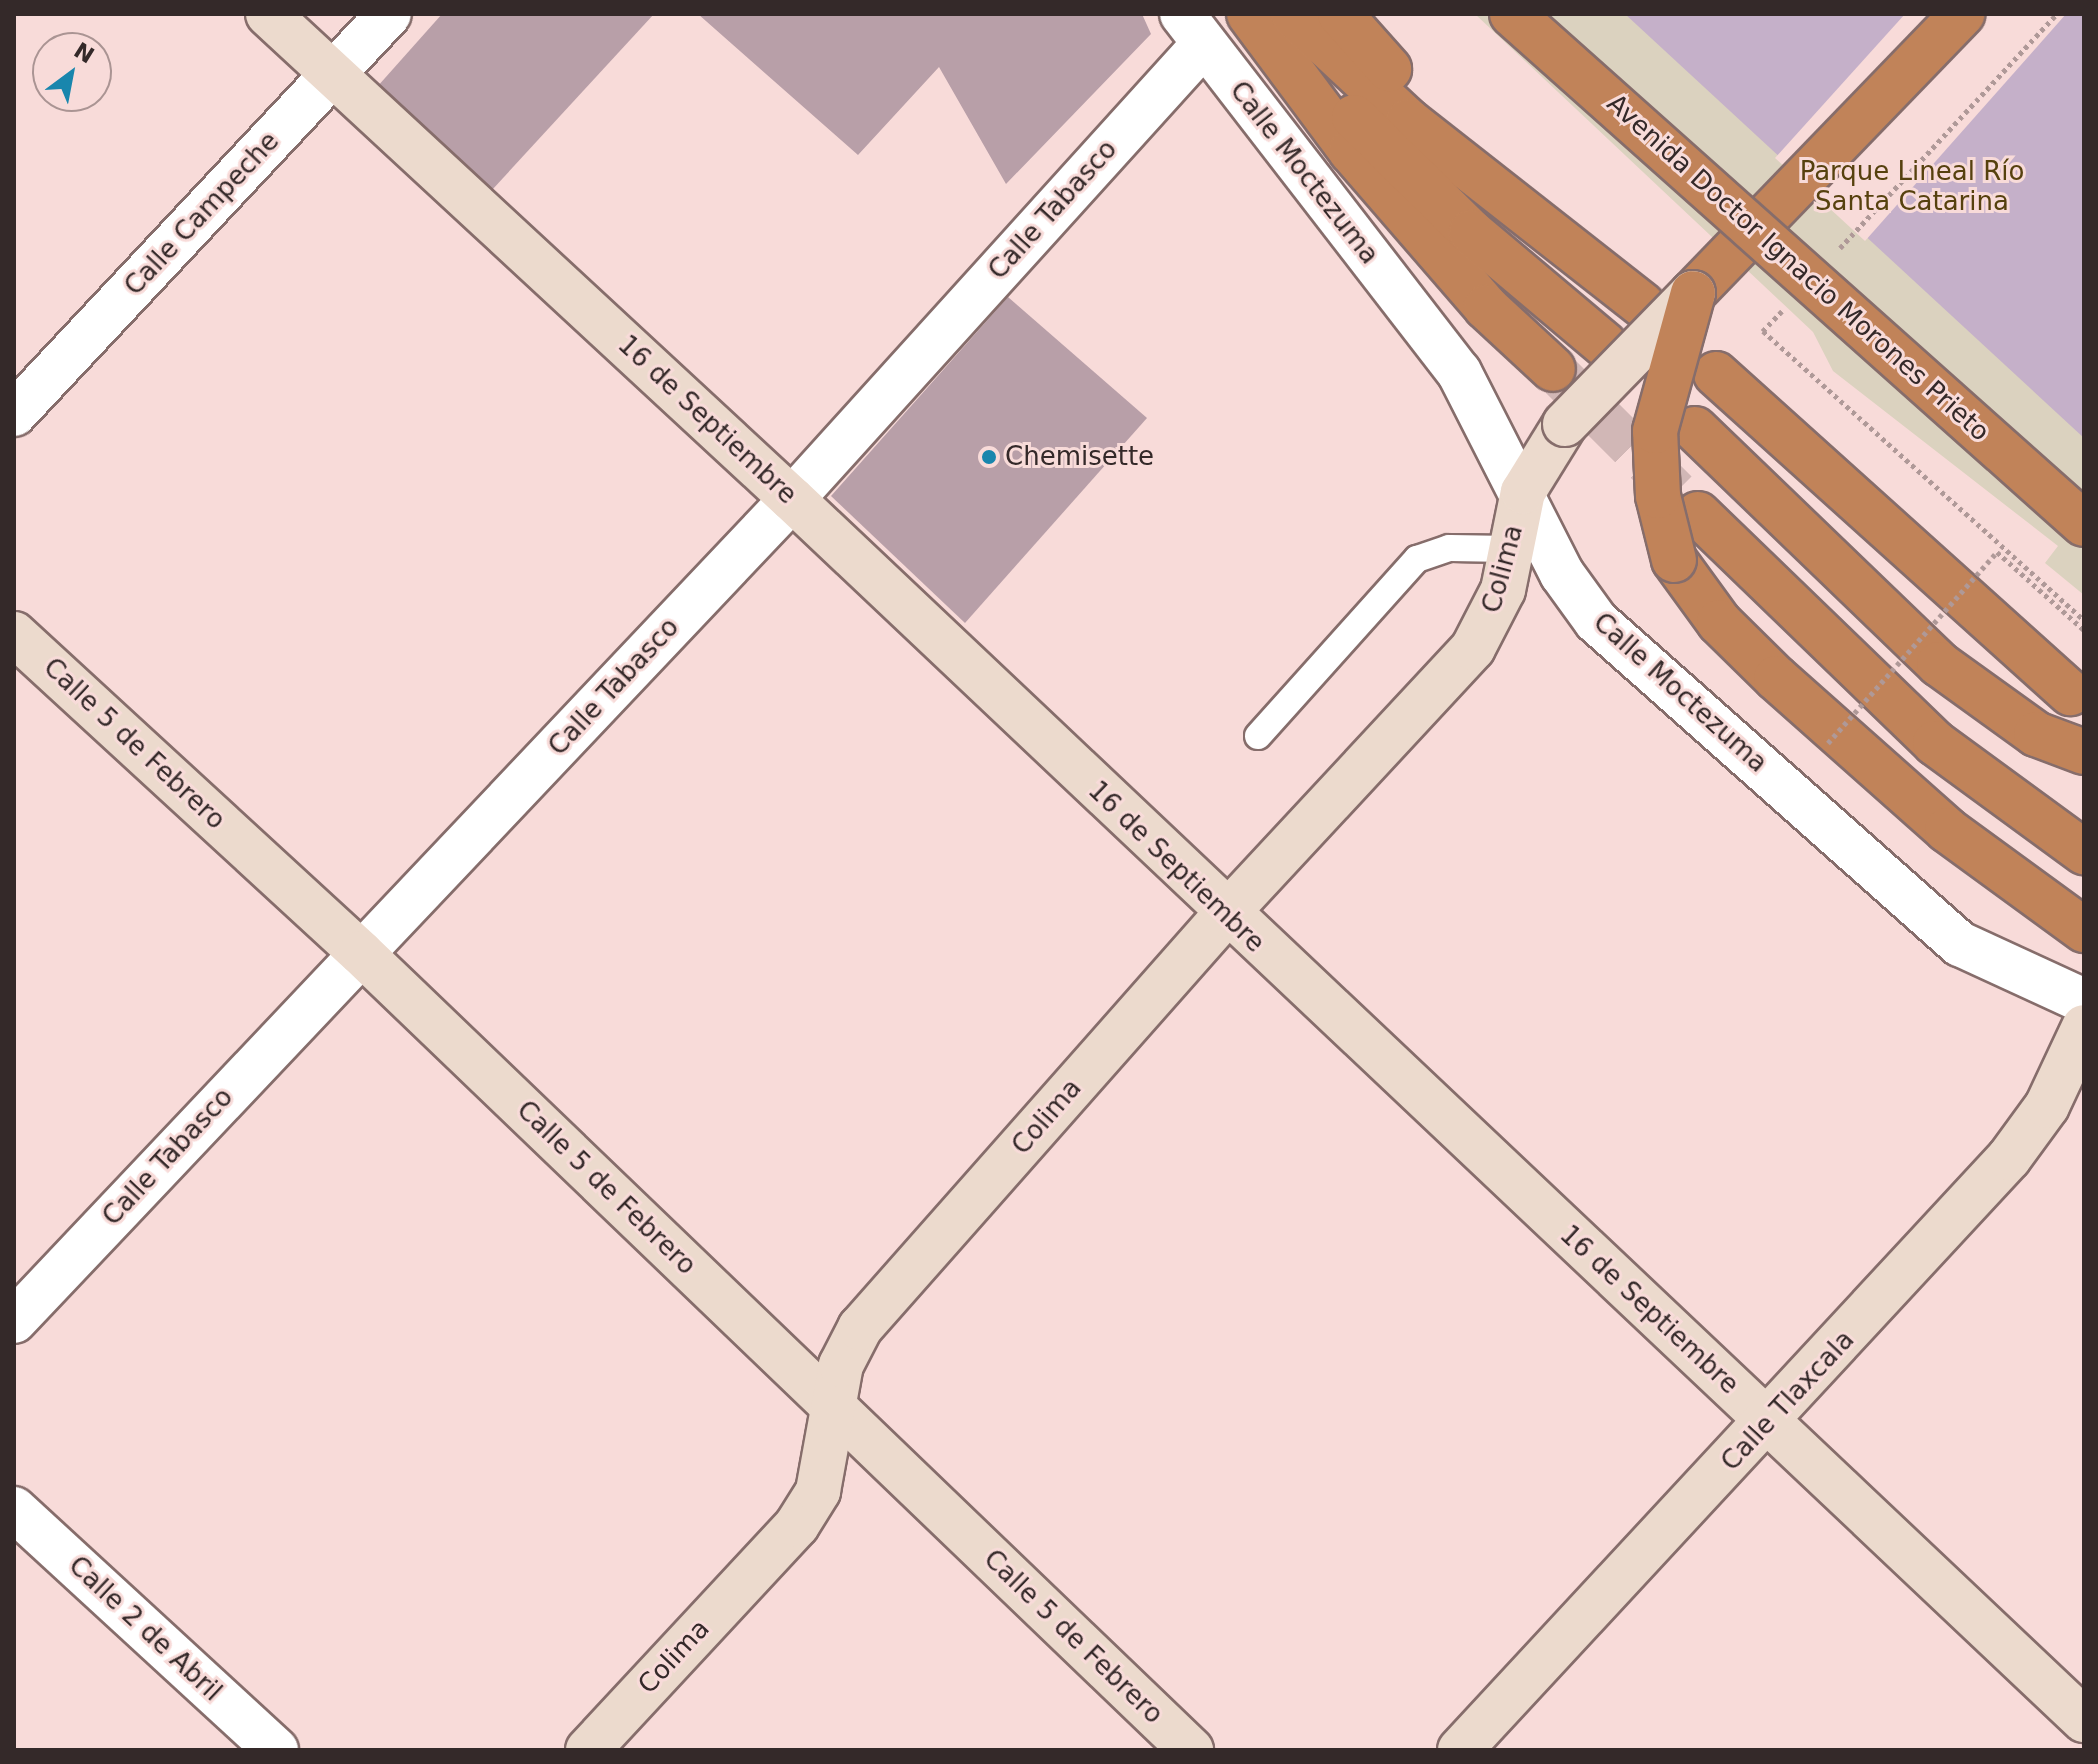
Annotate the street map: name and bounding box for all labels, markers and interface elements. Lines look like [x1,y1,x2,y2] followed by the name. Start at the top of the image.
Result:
[32,32,112,112] north arrow
[69,37,98,68] text: N
[1223,76,1385,270] street label: Calle Moctezuma
[1600,88,1996,448] street label: Avenida Doctor Ignacio Morones Prieto
[118,126,286,302] street label: Calle Campeche
[982,134,1124,286] street label: Calle Tabasco
[1800,156,2024,218] park label: Parque Lineal Río Santa Catarina
[611,329,803,511] street label: 16 de Septiembre
[1005,441,1154,473] place label: Chemisette
[980,448,998,466] marker: Chemisette
[1476,522,1530,616] street label: Colima
[1587,607,1773,779] street label: Calle Moctezuma
[542,612,686,762] street label: Calle Tabasco
[37,652,231,836] street label: Calle 5 de Febrero
[1082,775,1270,959] street label: 16 de Septiembre
[1006,1073,1088,1161] street label: Colima
[96,1082,240,1232] street label: Calle Tabasco
[510,1095,702,1281] street label: Calle 5 de Febrero
[1553,1219,1745,1401] street label: 16 de Septiembre
[1715,1324,1861,1478] street label: Calle Tlaxcala
[977,1544,1169,1730] street label: Calle 5 de Febrero
[62,1550,228,1708] street label: Calle 2 de Abril
[632,1614,716,1700] street label: Colima

